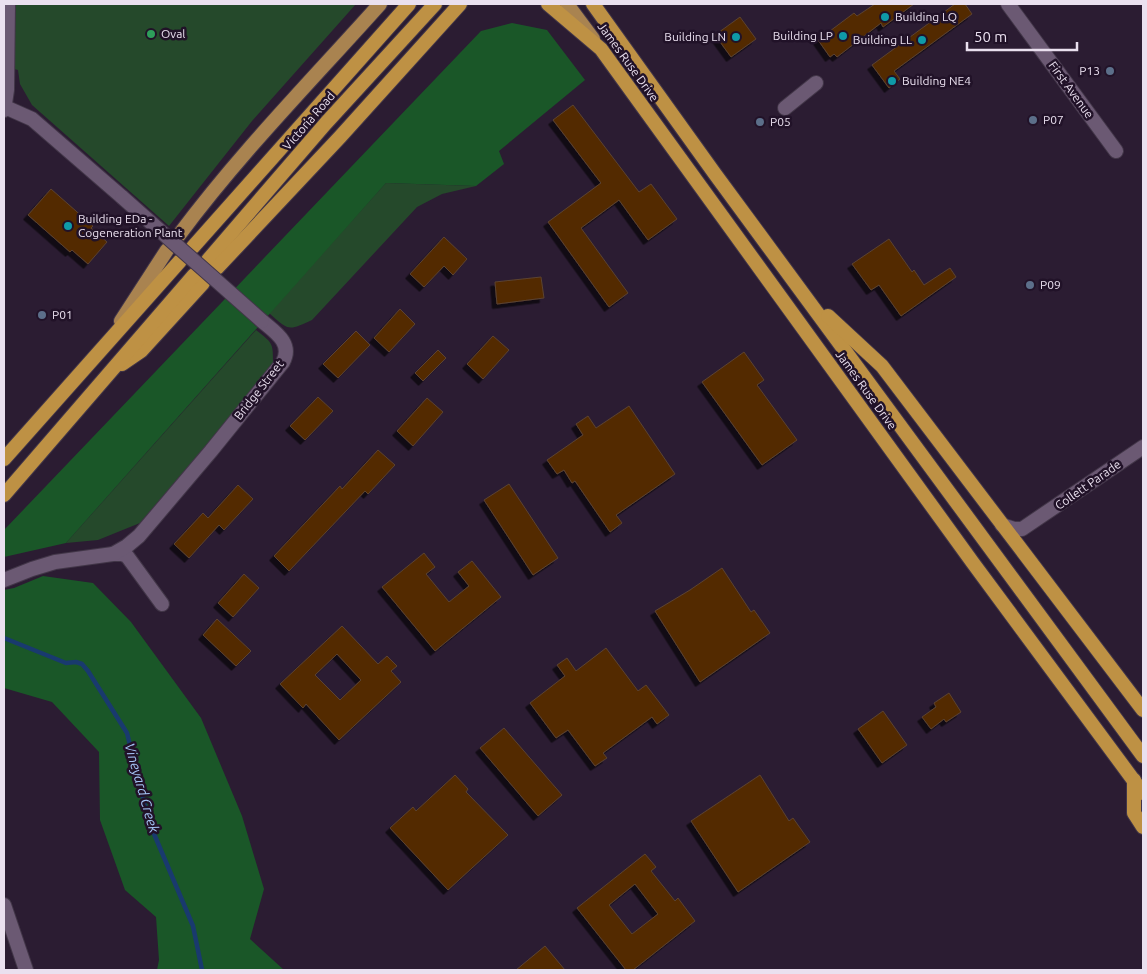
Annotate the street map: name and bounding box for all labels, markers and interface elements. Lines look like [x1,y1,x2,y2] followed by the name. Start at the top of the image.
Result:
[895,10,957,23] place label: Building LQ
[879,11,891,23] marker: Building LQ
[595,20,661,104] street label: James Ruse Drive
[967,20,1077,52] scale bar
[161,27,185,40] place label: Oval
[145,28,157,40] marker: Oval
[974,28,1007,45] text: 50 m
[773,29,833,42] place label: Building LP
[664,30,726,43] place label: Building LN
[837,30,849,42] marker: Building LP
[730,31,742,43] marker: Building LN
[853,33,912,46] place label: Building LL
[916,34,928,46] marker: Building LL
[1046,59,1096,121] street label: First Avenue
[1079,64,1100,77] place label: P13
[1104,65,1116,77] marker: P13
[902,74,971,87] place label: Building NE4
[886,75,898,87] marker: Building NE4
[280,89,337,152] street label: Victoria Road
[1043,113,1064,126] place label: P07
[1027,114,1039,126] marker: P07
[770,115,791,128] place label: P05
[754,116,766,128] marker: P05
[78,212,183,239] place label: Building EDa - Cogeneration Plant
[62,220,74,232] marker: Building EDa - Cogeneration Plant
[1040,278,1061,291] place label: P09
[1024,279,1036,291] marker: P09
[52,308,73,321] place label: P01
[36,309,48,321] marker: P01
[833,348,899,432] street label: James Ruse Drive
[231,357,286,422] street label: Bridge Street
[1052,457,1123,512] street label: Collett Parade
[122,741,163,836] water label: Vineyard Creek

